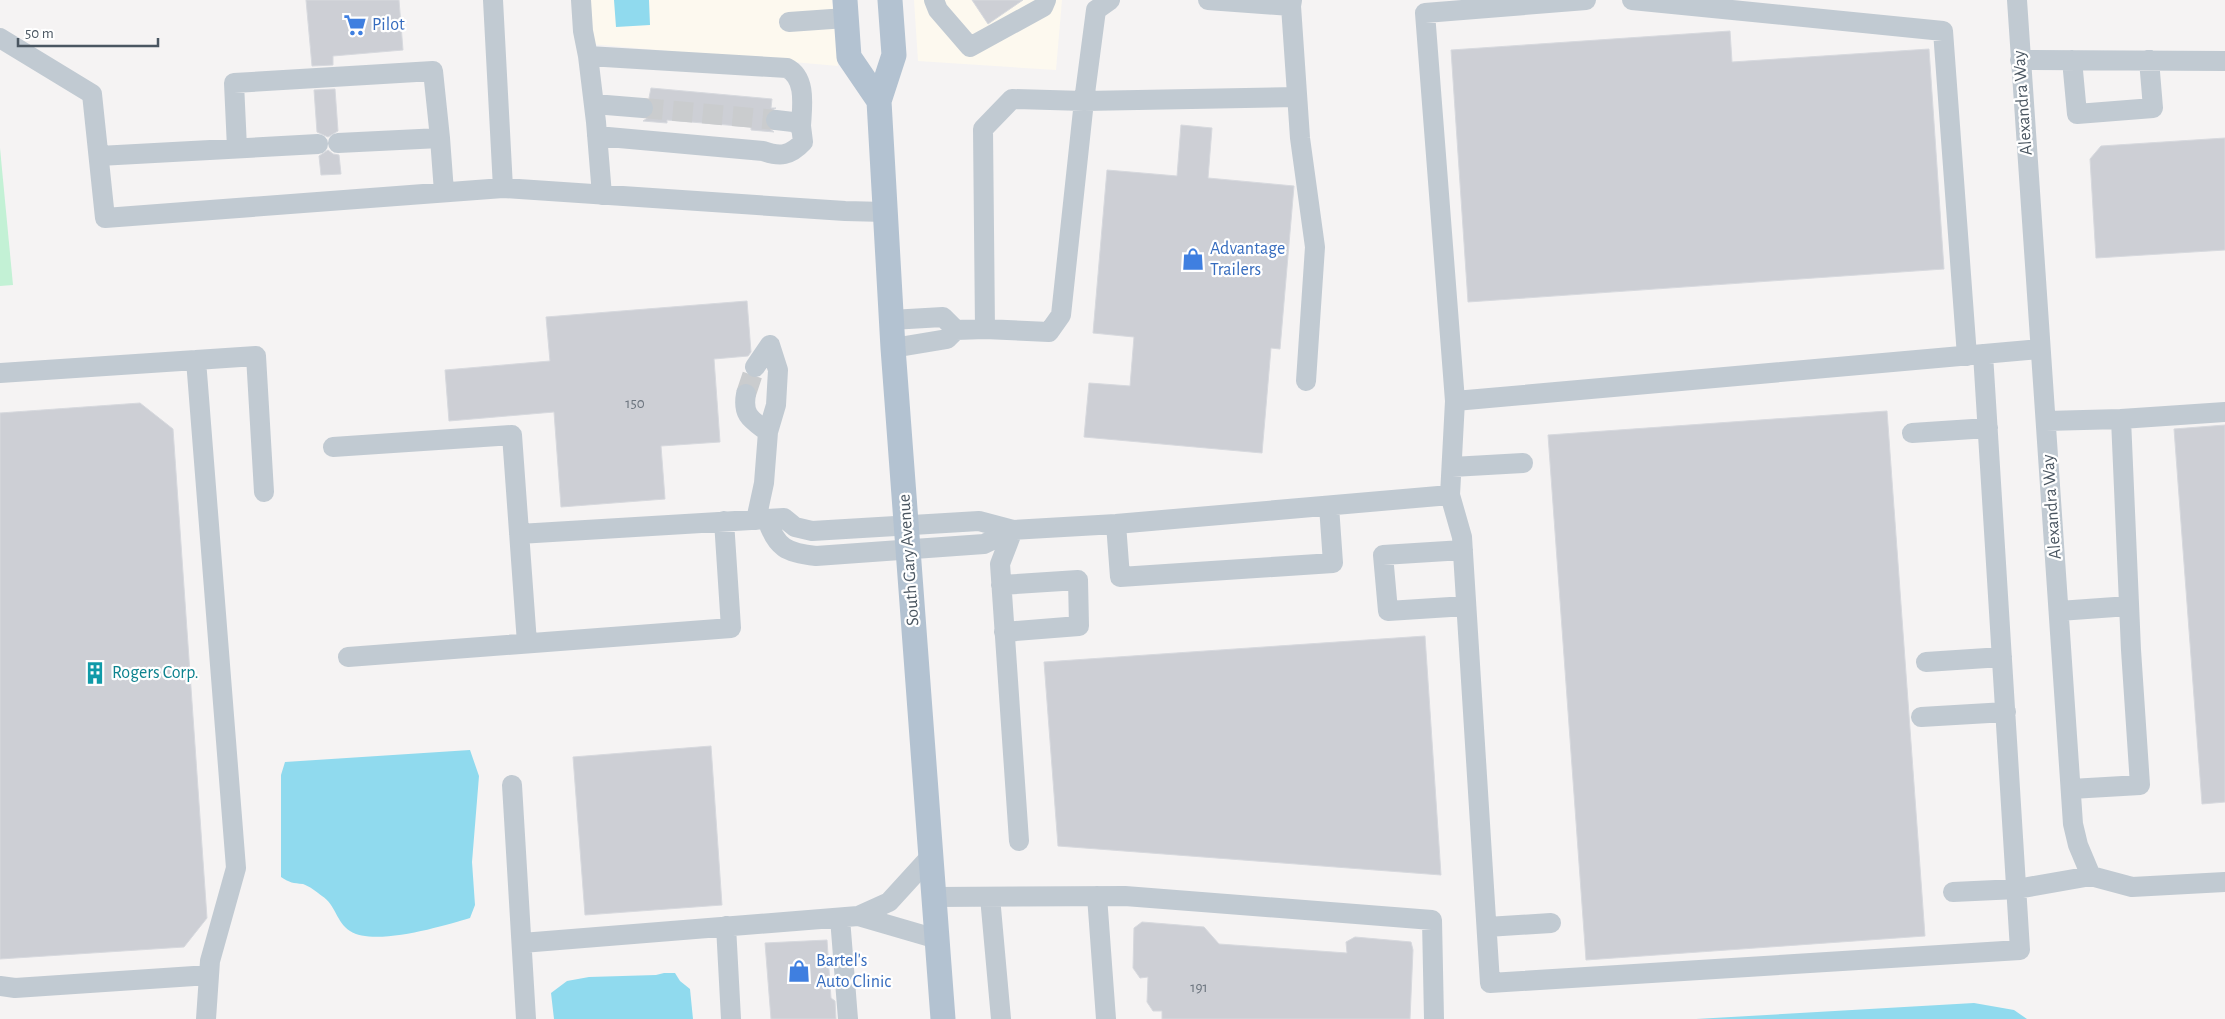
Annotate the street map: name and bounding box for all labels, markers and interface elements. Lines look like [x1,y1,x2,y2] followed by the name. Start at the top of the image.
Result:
[342,12,368,38] supermarket icon: Pilot
[18,15,158,47] scale bar
[372,16,405,34] place label: Pilot
[25,26,54,41] text: 50 m
[2010,50,2036,156] street label: Alexandra Way
[1210,240,1285,279] place label: Advantage Trailers
[1180,246,1206,272] shop icon: Advantage Trailers
[625,396,645,411] house number: 150
[2039,454,2065,560] street label: Alexandra Way
[895,493,923,627] street label: South Gary Avenue
[82,660,108,686] building icon: Rogers Corp.
[112,664,199,682] place label: Rogers Corp.
[816,952,891,991] place label: Bartel's Auto Clinic
[786,958,812,984] shop icon: Bartel's Auto Clinic
[1190,980,1208,995] house number: 191

